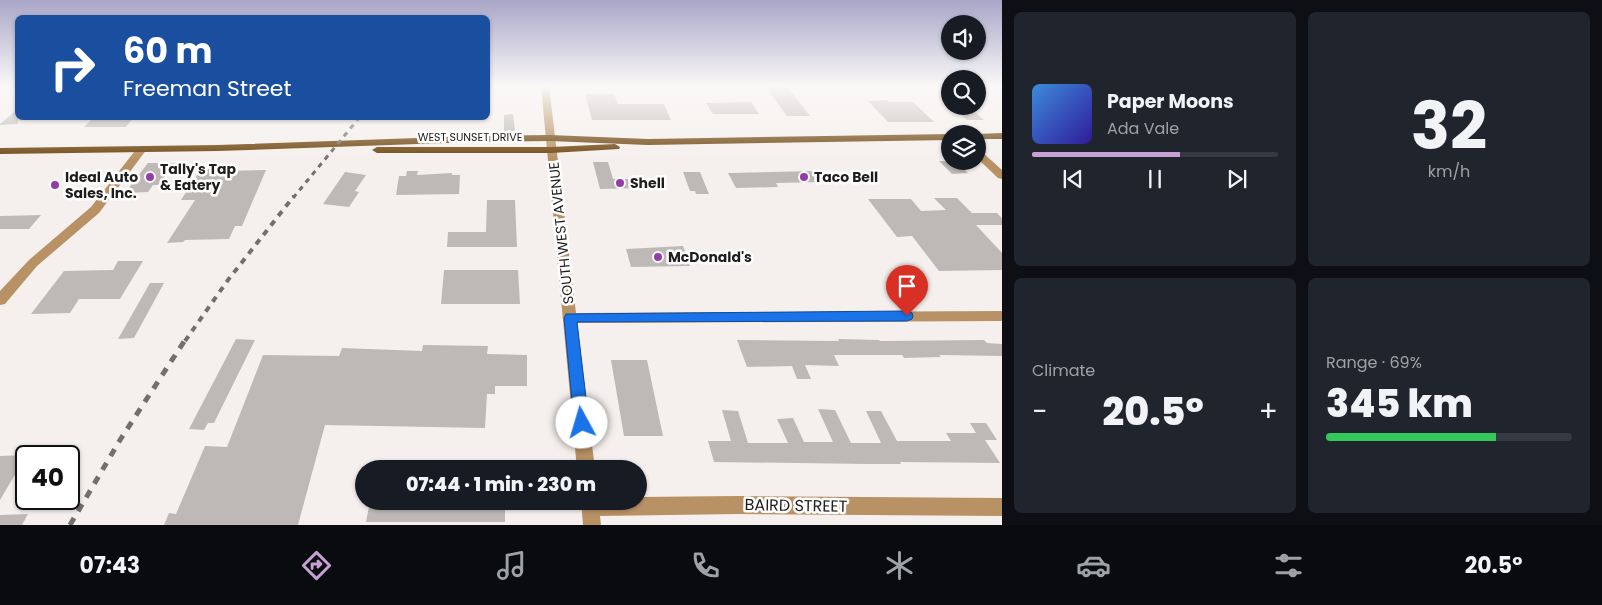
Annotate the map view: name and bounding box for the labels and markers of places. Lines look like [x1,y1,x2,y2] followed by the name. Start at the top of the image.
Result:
[160,159,237,195] place label: Tally's Tap & Eatery
[65,167,138,203] place label: Ideal Auto Sales, Inc.
[814,167,878,187] place label: Taco Bell
[144,171,156,183] marker: Tally's Tap & Eatery
[798,171,810,183] marker: Taco Bell
[630,173,665,193] place label: Shell
[614,177,626,189] marker: Shell
[49,179,61,191] marker: Ideal Auto Sales, Inc.
[668,247,752,267] place label: McDonald's
[652,251,664,263] marker: McDonald's
[886,265,928,316] pin

